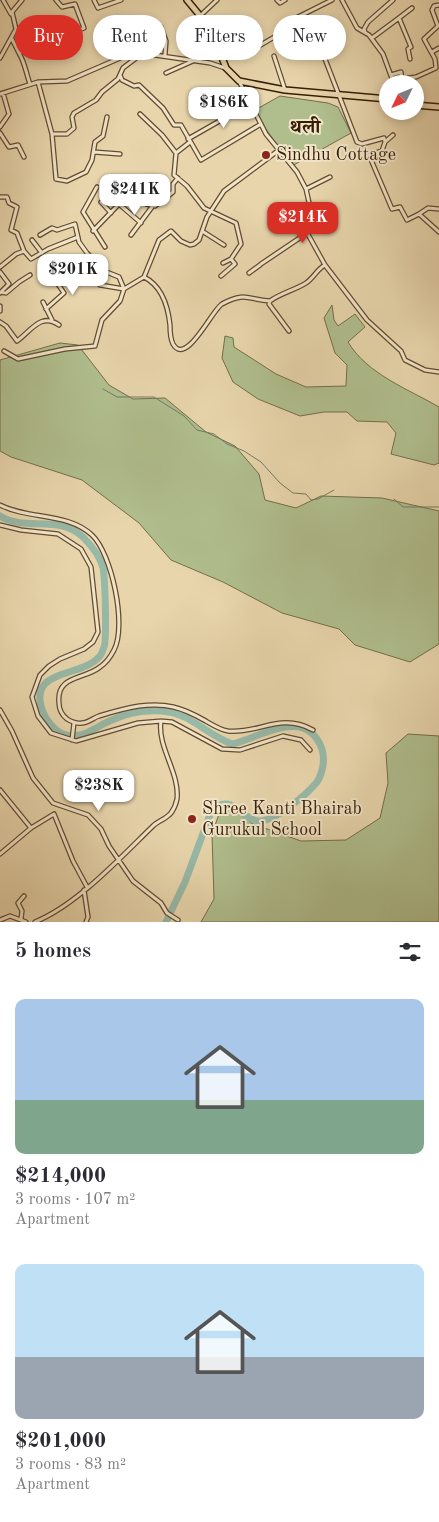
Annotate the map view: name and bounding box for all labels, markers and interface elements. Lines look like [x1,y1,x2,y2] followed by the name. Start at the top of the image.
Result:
[15,15,83,60] chip: Buy
[93,15,166,60] chip: Rent
[176,15,263,60] chip: Filters
[273,15,346,60] chip: New
[379,75,424,120] north arrow
[379,75,424,120] map controls
[189,86,259,129] pin: $186K
[199,95,249,111] text: $186K
[290,116,322,138] district label: थली
[276,146,396,164] place label: Sindhu Cottage
[260,149,272,161] marker: Sindhu Cottage
[100,174,170,216] pin: $241K
[110,182,160,198] text: $241K
[268,202,338,244] pin: $214K
[278,210,328,226] text: $214K
[38,254,108,296] pin: $201K
[48,262,98,278] text: $201K
[64,770,134,812] pin: $238K
[74,778,124,794] text: $238K
[202,800,362,839] place label: Shree Kanti Bhairab Gurukul School
[186,813,198,825] marker: Shree Kanti Bhairab Gurukul School
[396,938,424,966] icon: filters
[15,941,91,962] text: 5 homes
[175,1032,265,1122] icon: home
[15,1166,106,1187] text: $214,000
[15,1192,135,1208] text: 3 rooms · 107 m²
[15,1212,90,1228] text: Apartment
[175,1297,265,1387] icon: home
[15,1431,106,1452] text: $201,000
[15,1457,126,1473] text: 3 rooms · 83 m²
[15,1477,90,1493] text: Apartment

